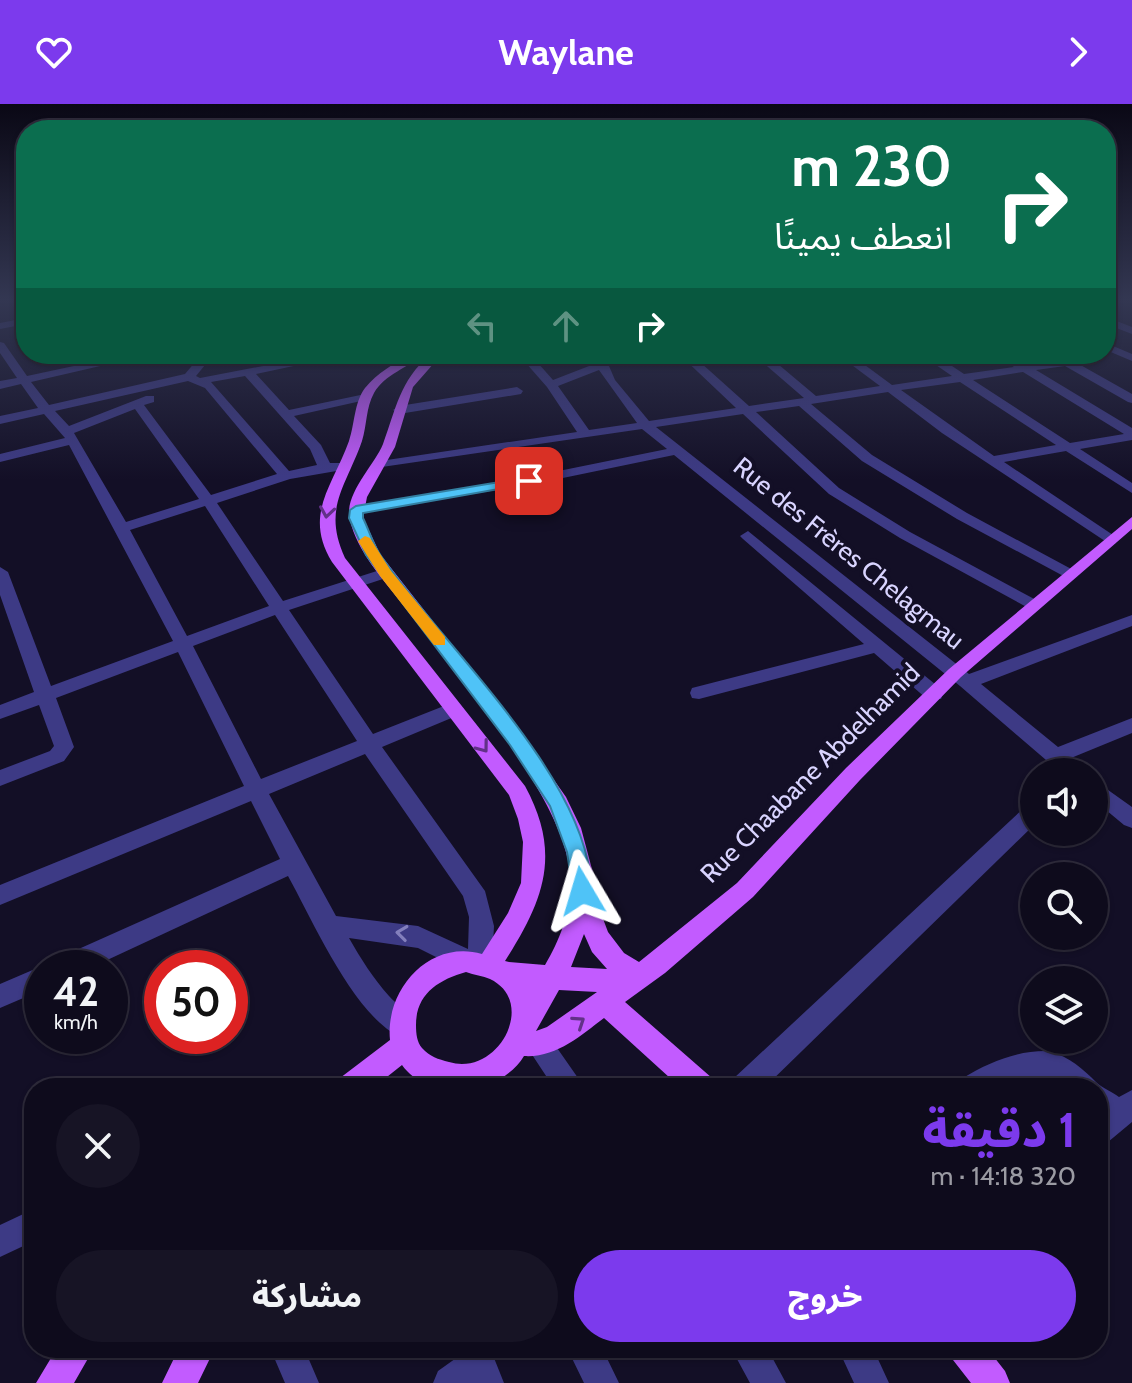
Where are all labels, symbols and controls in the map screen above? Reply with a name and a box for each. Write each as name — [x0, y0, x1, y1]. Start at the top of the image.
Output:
icon: heart — [32, 30, 76, 74]
text: Waylane — [498, 30, 634, 74]
icon: forward — [1056, 30, 1100, 74]
text: 230 m — [791, 132, 952, 200]
icon: right — [980, 152, 1084, 256]
text: انعطف يمينًا — [774, 214, 952, 258]
icon: left — [460, 304, 504, 348]
icon: ahead — [544, 304, 588, 348]
icon: right — [628, 304, 672, 348]
pin — [495, 447, 563, 515]
street label: Rue des Frères Chelagmau — [727, 450, 971, 656]
icon: arrive — [507, 459, 551, 503]
one-way arrow — [320, 505, 337, 519]
street label: Rue Chaabane Abdelhamid — [694, 657, 926, 889]
one-way arrow — [474, 738, 488, 753]
map controls — [1020, 758, 1108, 1054]
button: sound — [1020, 758, 1108, 846]
position arrow — [540, 849, 624, 933]
button: search — [1020, 862, 1108, 950]
one-way arrow — [395, 925, 409, 942]
speed limit sign: 50 — [144, 950, 248, 1054]
button: layers — [1020, 966, 1108, 1054]
text: 42 — [53, 967, 99, 1016]
text: km/h — [54, 1010, 98, 1034]
one-way arrow — [570, 1017, 584, 1032]
text: 1 دقيقة — [922, 1101, 1076, 1159]
button: close — [56, 1104, 140, 1188]
text: 320 m · 14:18 — [930, 1160, 1076, 1192]
button: مشاركة — [56, 1250, 558, 1342]
button: خروج — [574, 1250, 1076, 1342]

